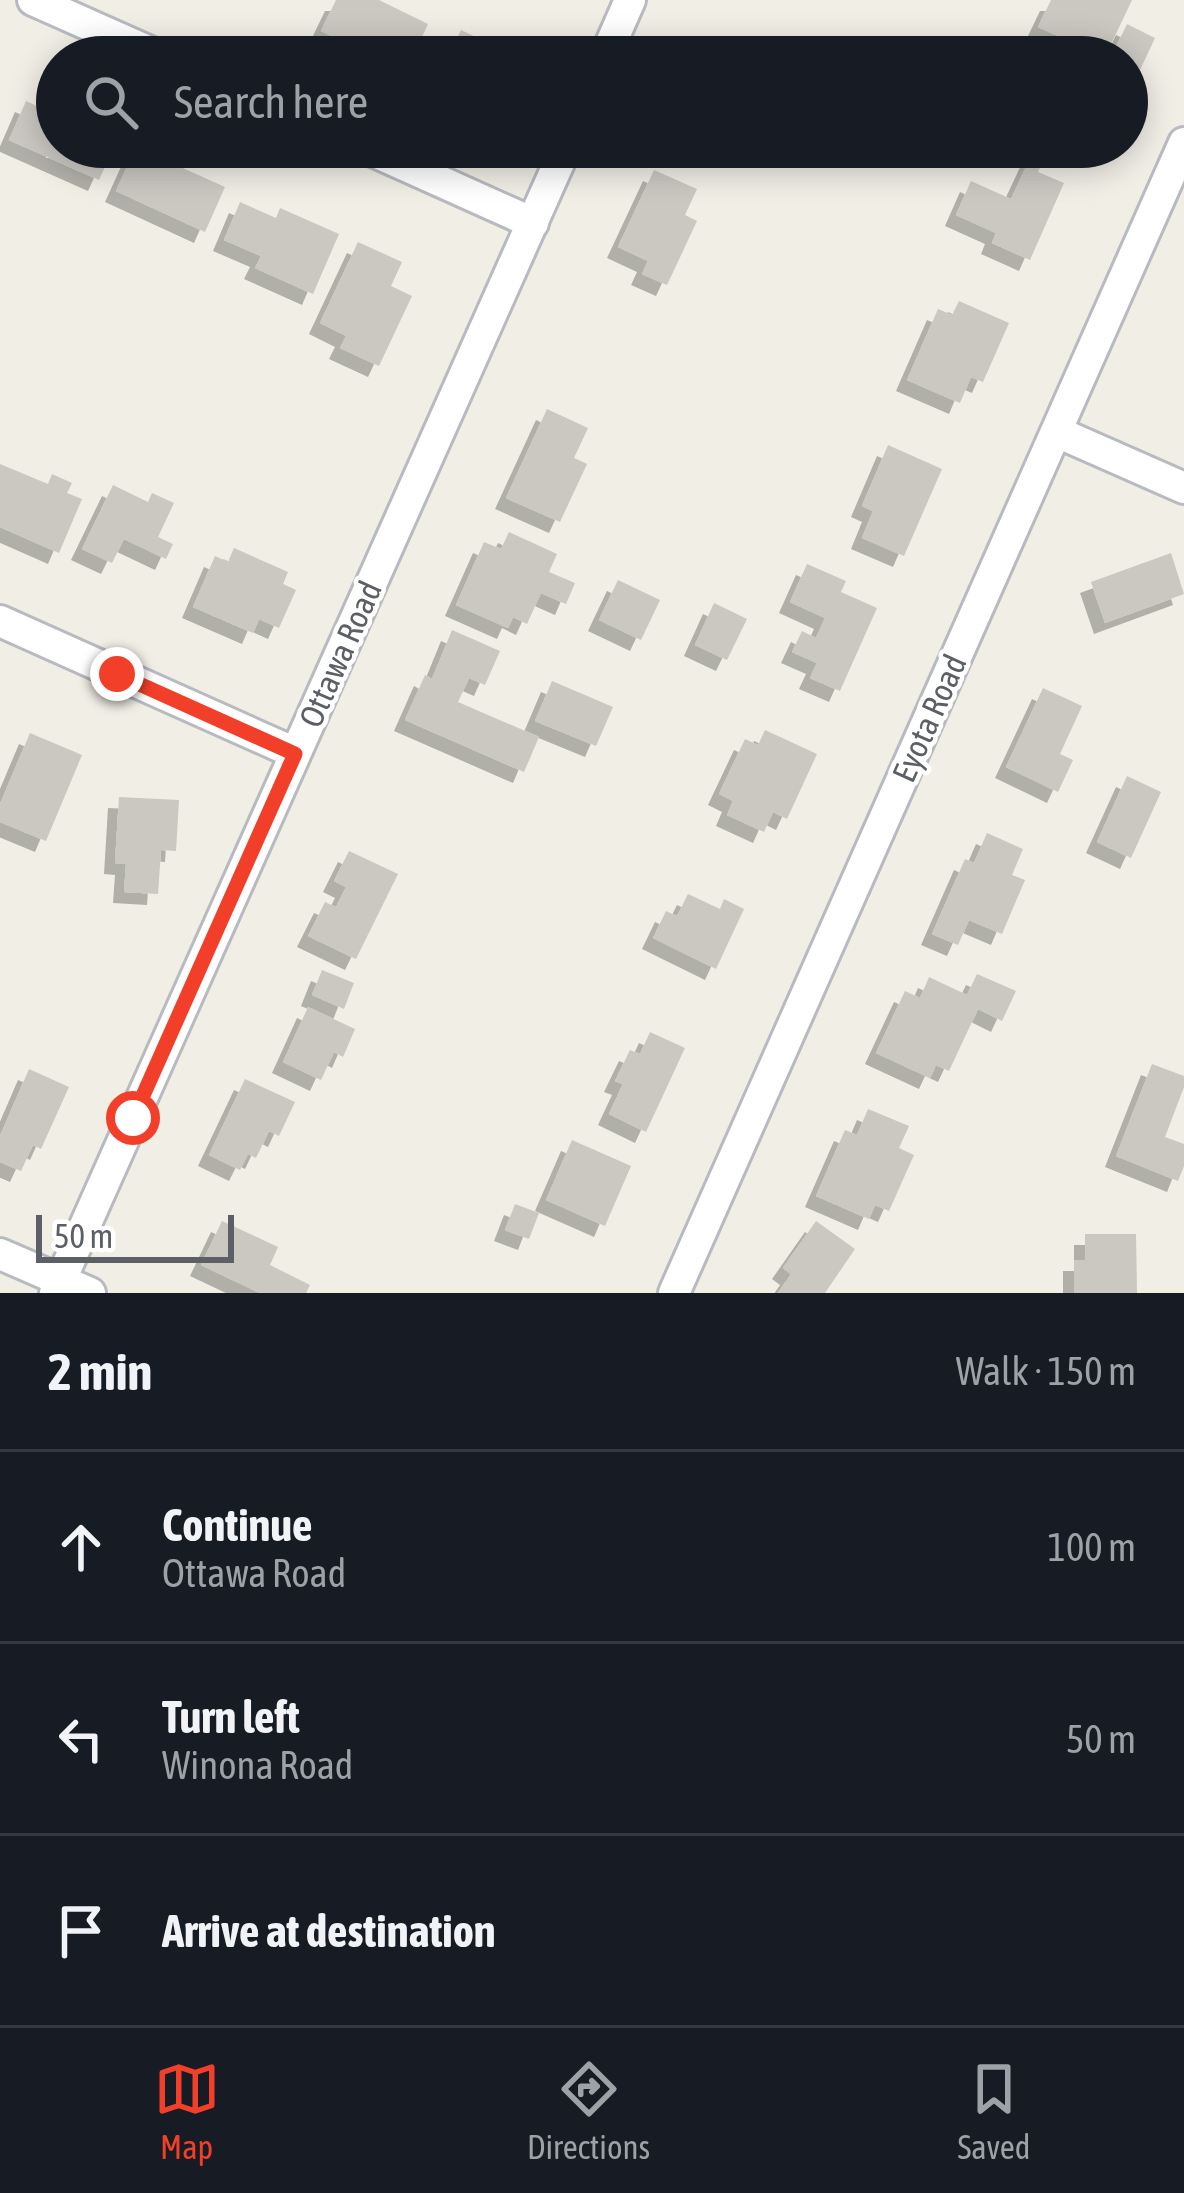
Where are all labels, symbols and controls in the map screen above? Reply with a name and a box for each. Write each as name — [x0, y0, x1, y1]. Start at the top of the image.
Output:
search box — [36, 36, 1148, 168]
icon: search — [78, 69, 144, 135]
text: Search here — [174, 76, 368, 128]
street label: Ottawa Road — [291, 575, 389, 733]
route end — [90, 647, 144, 701]
street label: Eyota Road — [884, 649, 974, 787]
route start — [106, 1091, 160, 1145]
scale bar — [36, 1209, 234, 1262]
text: 50 m — [54, 1217, 113, 1255]
text: 2 min — [48, 1342, 152, 1401]
text: Walk · 150 m — [956, 1349, 1136, 1393]
text: Continue — [162, 1499, 313, 1551]
icon: ahead — [48, 1514, 114, 1580]
text: 100 m — [1048, 1525, 1136, 1569]
text: Ottawa Road — [162, 1551, 346, 1595]
text: Turn left — [162, 1691, 300, 1743]
icon: left — [48, 1706, 114, 1772]
text: 50 m — [1066, 1717, 1136, 1761]
text: Winona Road — [162, 1743, 353, 1787]
icon: arrive — [48, 1898, 114, 1964]
text: Arrive at destination — [162, 1905, 496, 1957]
tab: Map — [154, 2056, 220, 2166]
tab: Directions — [527, 2056, 650, 2166]
tab: Saved — [957, 2056, 1030, 2166]

